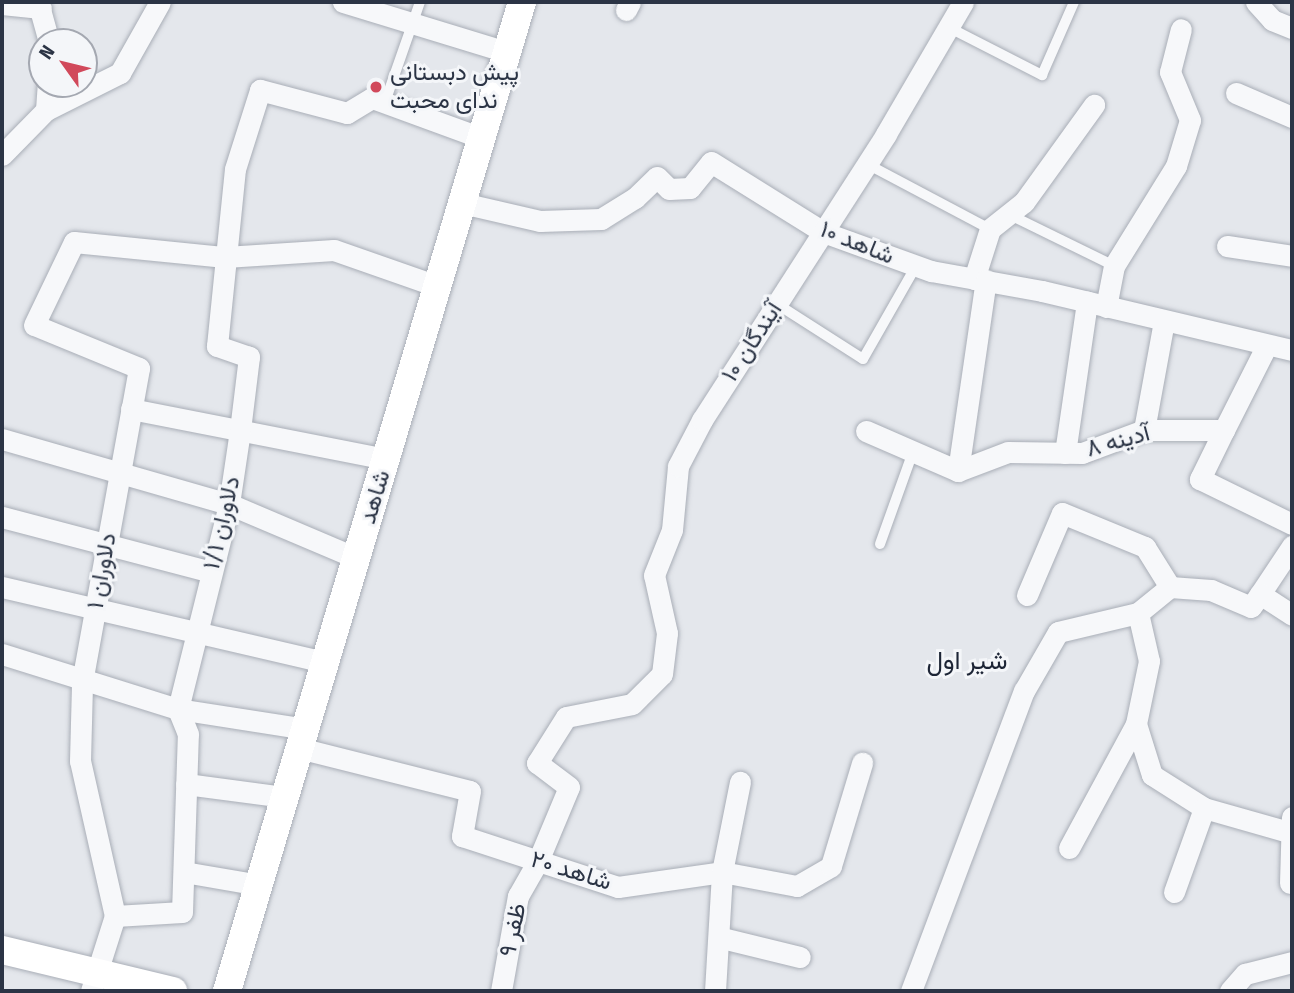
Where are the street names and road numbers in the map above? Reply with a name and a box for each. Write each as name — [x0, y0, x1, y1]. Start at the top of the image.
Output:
street label: شاهد ۱۰ — [816, 215, 898, 271]
street label: آیندگان ۱۰ — [716, 297, 788, 387]
street label: آدینه ۸ — [1083, 419, 1153, 463]
street label: شاهد — [353, 467, 397, 527]
street label: دلاوران ۱/۱ — [197, 474, 247, 572]
street label: دلاوران ۱ — [81, 531, 123, 611]
street label: شاهد ۲۰ — [527, 845, 615, 897]
street label: ظفر ۹ — [493, 901, 533, 959]

